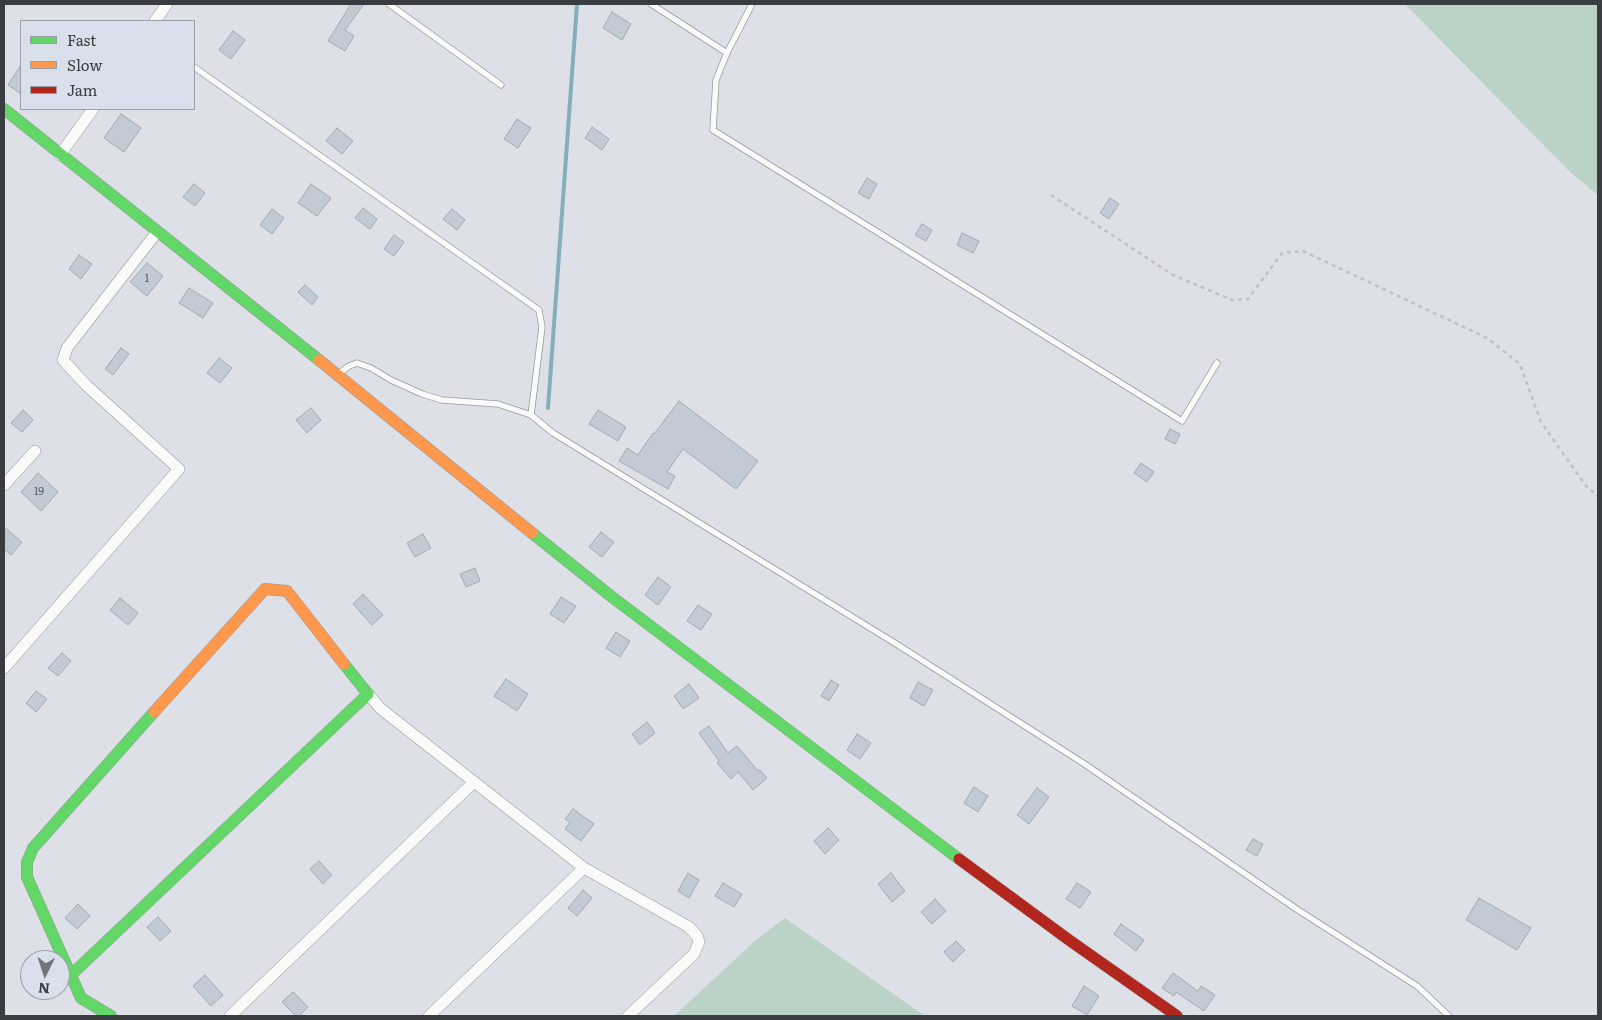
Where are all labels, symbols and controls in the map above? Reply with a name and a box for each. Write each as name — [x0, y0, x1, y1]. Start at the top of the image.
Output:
legend — [20, 20, 195, 110]
text: Fast — [67, 28, 96, 51]
text: Slow — [67, 53, 102, 76]
text: Jam — [67, 78, 97, 101]
house number: 1 — [145, 272, 149, 286]
house number: 19 — [34, 485, 44, 499]
north arrow — [20, 950, 70, 1000]
text: N — [37, 979, 51, 999]

